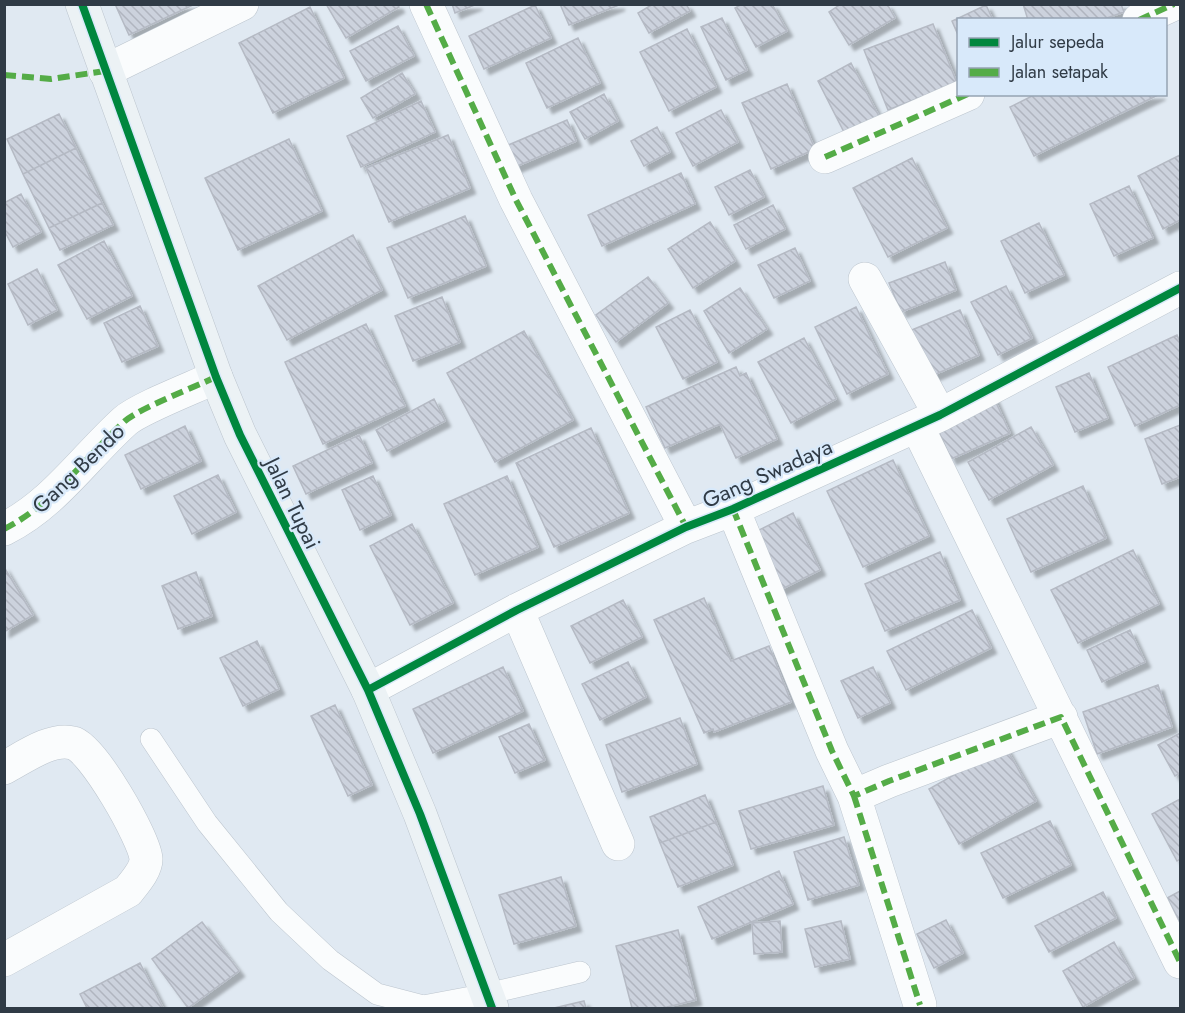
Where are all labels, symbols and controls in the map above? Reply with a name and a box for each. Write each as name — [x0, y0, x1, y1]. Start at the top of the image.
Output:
legend — [957, 18, 1167, 96]
text: Jalur sepeda — [1009, 29, 1104, 55]
text: Jalan setapak — [1009, 59, 1108, 85]
street label: Gang Bendo — [24, 415, 132, 521]
street label: Gang Swadaya — [697, 430, 837, 516]
street label: Jalan Tupai — [256, 449, 329, 554]

